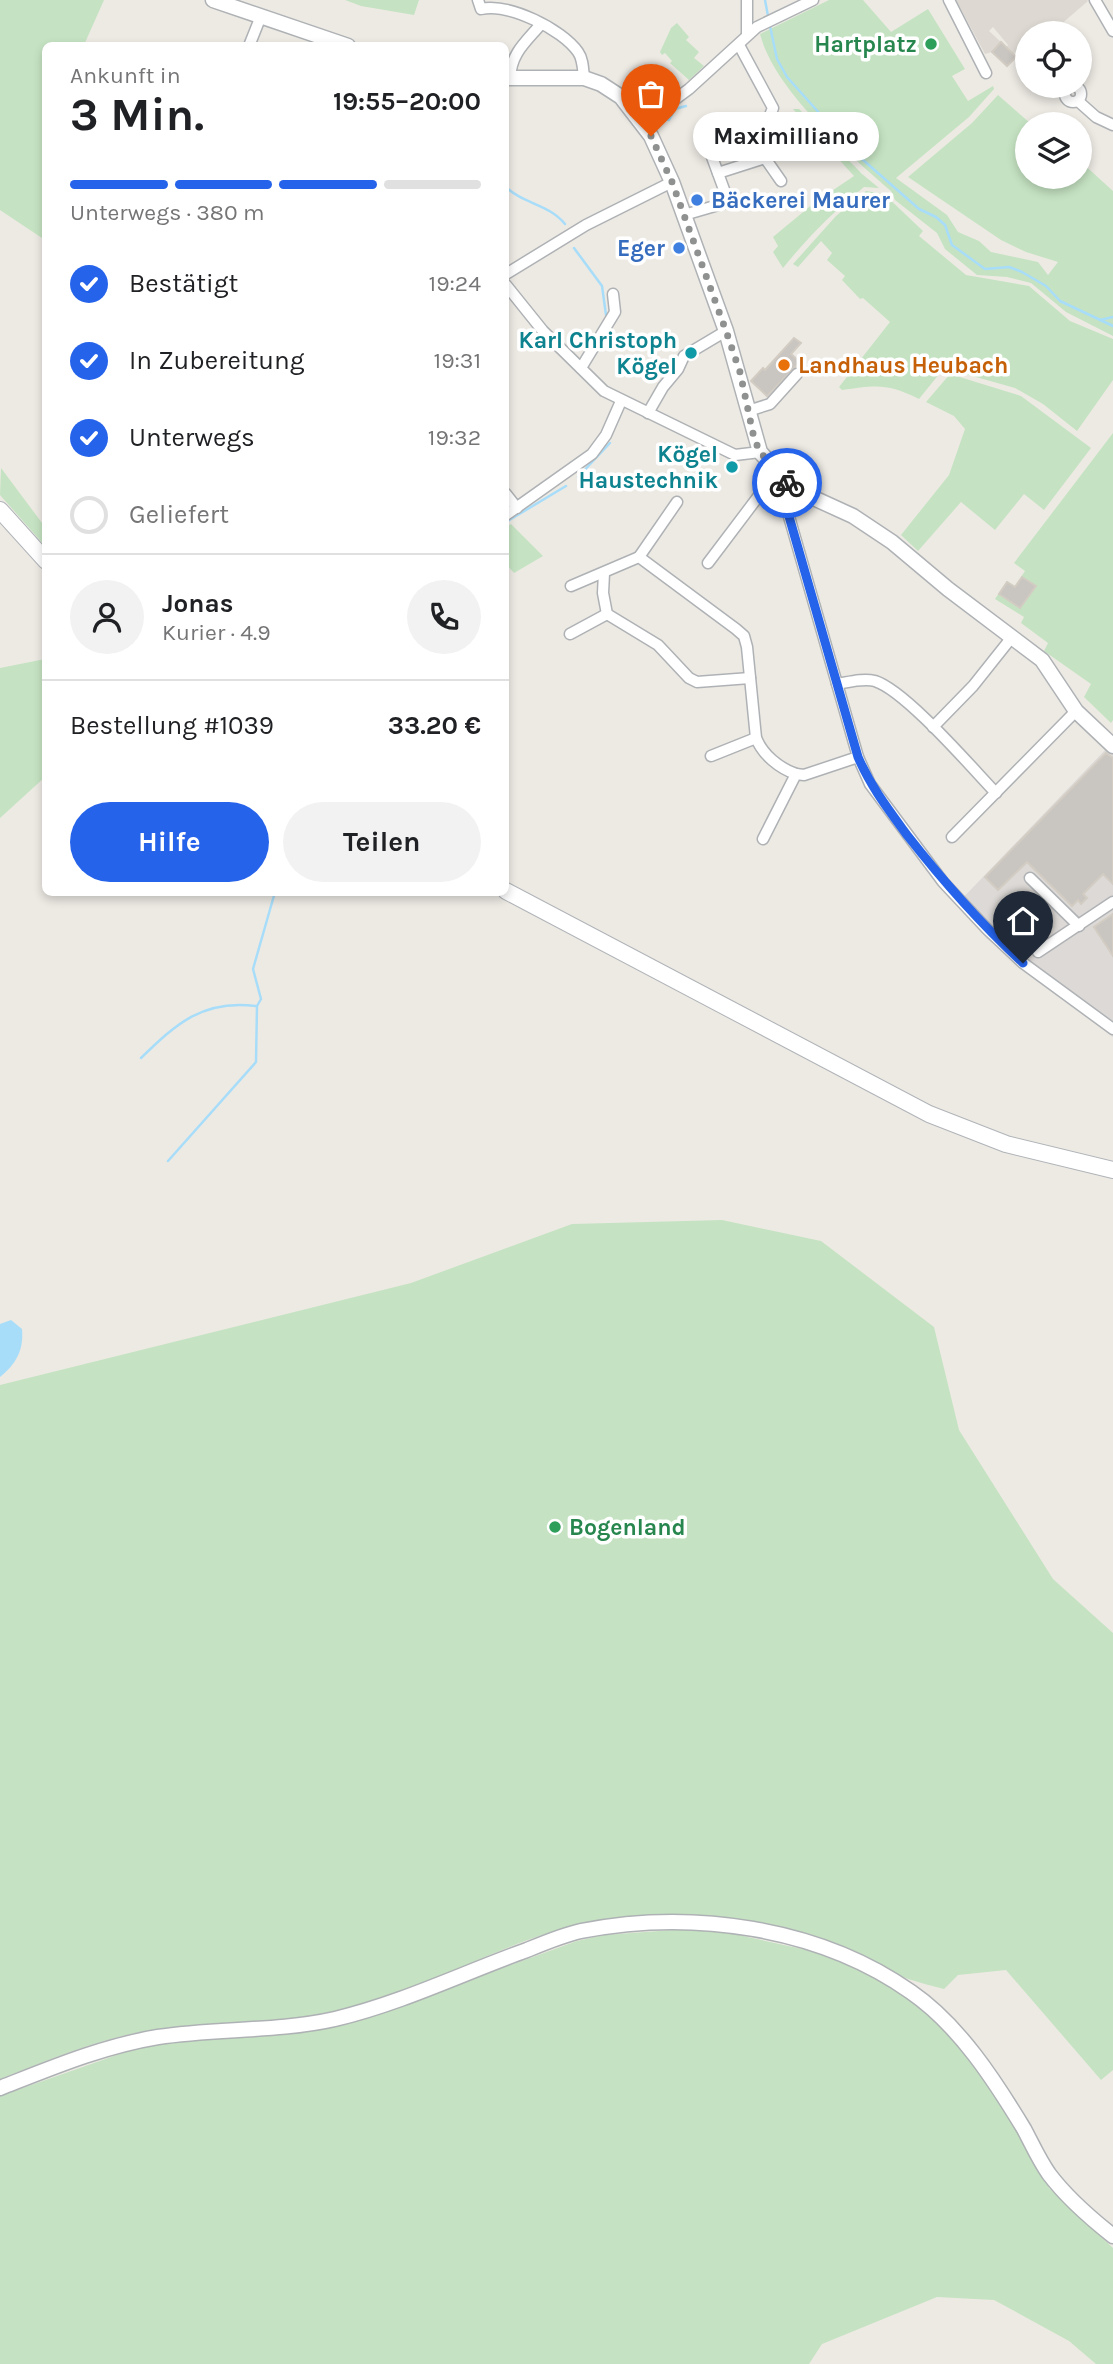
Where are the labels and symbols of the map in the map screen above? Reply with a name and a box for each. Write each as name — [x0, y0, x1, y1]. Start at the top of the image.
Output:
place label: Hartplatz — [814, 31, 917, 58]
marker: Hartplatz — [923, 36, 939, 52]
pin — [621, 64, 681, 136]
callout: Maximilliano — [693, 111, 878, 160]
place label: Bäckerei Maurer — [711, 187, 890, 214]
marker: Bäckerei Maurer — [689, 192, 705, 208]
place label: Eger — [617, 235, 665, 262]
marker: Eger — [671, 240, 687, 256]
place label: Karl Christoph Kögel — [519, 327, 677, 380]
marker: Karl Christoph Kögel — [683, 345, 699, 361]
place label: Landhaus Heubach — [798, 352, 1008, 379]
marker: Landhaus Heubach — [776, 357, 792, 373]
place label: Kögel Haustechnik — [579, 441, 718, 494]
courier — [752, 448, 822, 518]
marker: Kögel Haustechnik — [724, 459, 740, 475]
pin — [993, 891, 1053, 963]
place label: Bogenland — [569, 1514, 686, 1541]
marker: Bogenland — [547, 1519, 563, 1535]

